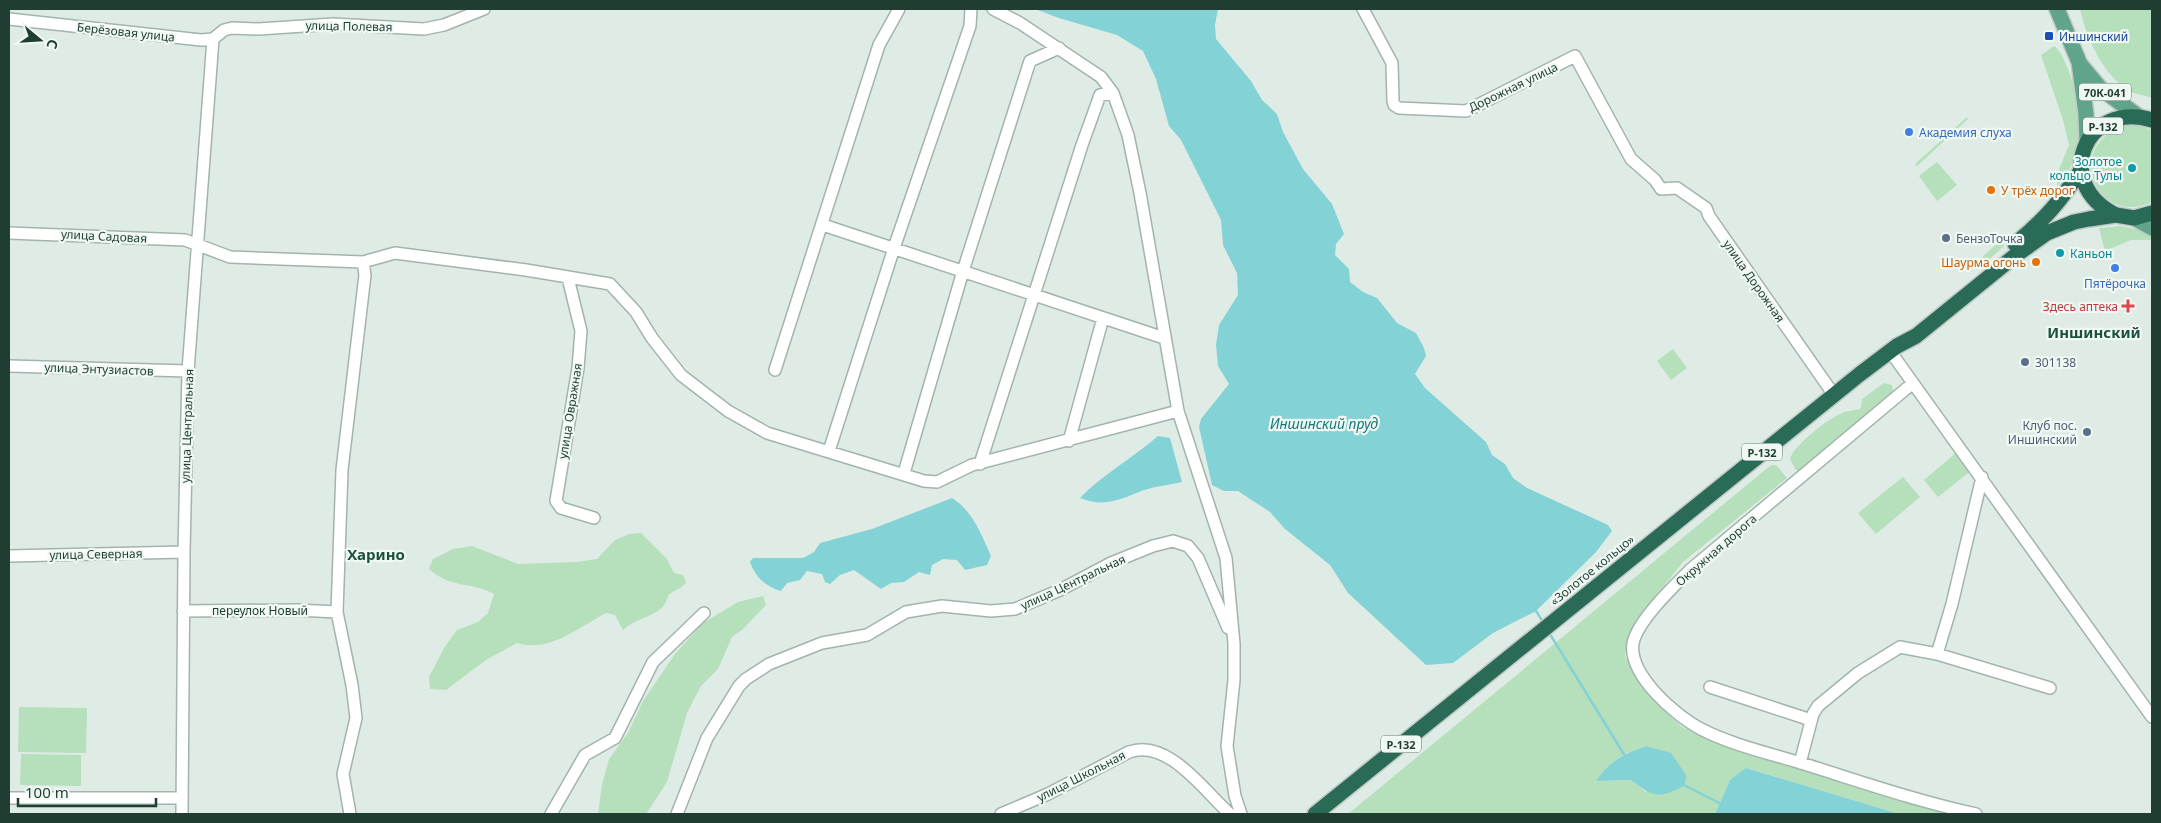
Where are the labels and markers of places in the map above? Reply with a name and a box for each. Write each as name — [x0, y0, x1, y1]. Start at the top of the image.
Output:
place label: Иншинский — [2059, 28, 2128, 45]
marker: Иншинский — [2043, 30, 2055, 42]
place label: Академия слуха — [1919, 124, 2012, 141]
marker: Академия слуха — [1903, 126, 1915, 138]
place label: Золотое кольцо Тулы — [2049, 153, 2122, 184]
marker: Золотое кольцо Тулы — [2126, 162, 2138, 174]
place label: У трёх дорог — [2001, 182, 2074, 199]
marker: У трёх дорог — [1985, 184, 1997, 196]
place label: БензоТочка — [1956, 230, 2023, 247]
marker: БензоТочка — [1940, 232, 1952, 244]
place label: Каньон — [2070, 245, 2112, 262]
marker: Каньон — [2054, 247, 2066, 259]
place label: Шаурма огонь — [1941, 254, 2026, 271]
marker: Шаурма огонь — [2030, 256, 2042, 268]
marker: Пятёрочка — [2109, 262, 2121, 274]
place label: Пятёрочка — [2084, 275, 2146, 292]
place label: Здесь аптека — [2043, 298, 2118, 315]
marker: Здесь аптека — [2122, 300, 2134, 312]
place label: 301138 — [2035, 354, 2076, 371]
marker: 301138 — [2019, 356, 2031, 368]
place label: Клуб пос. Иншинский — [2008, 417, 2077, 448]
marker: Клуб пос. Иншинский — [2081, 426, 2093, 438]

